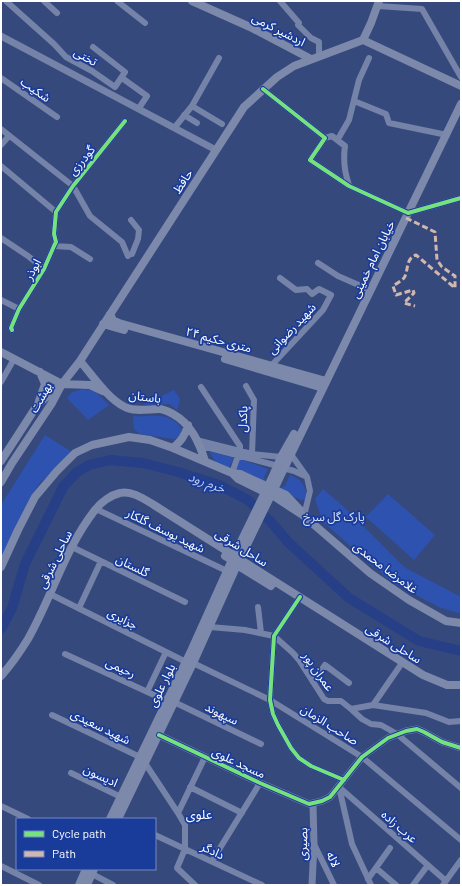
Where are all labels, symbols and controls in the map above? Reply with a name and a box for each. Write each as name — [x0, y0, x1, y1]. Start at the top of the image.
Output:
street label: اردشیر کرمی — [249, 10, 308, 49]
street label: تختی — [71, 44, 101, 69]
street label: شکیب — [18, 74, 54, 105]
street label: گودرزی — [65, 141, 99, 178]
street label: حافظ — [169, 166, 195, 196]
street label: خیابان امام خمینی — [347, 218, 400, 301]
street label: ابوذر — [20, 256, 44, 283]
street label: شهید رضوانی — [264, 300, 319, 357]
street label: ۲۴ متری حکیم — [184, 323, 253, 357]
street label: بهشت — [26, 379, 55, 415]
street label: باستان — [128, 387, 162, 406]
street label: پاکدل — [235, 405, 252, 433]
water label: خرم رود — [185, 468, 228, 499]
street label: شهید یوسف گلکار — [123, 505, 208, 556]
park label: پارک گل سرخ — [303, 509, 365, 526]
street label: ساحل شرقی — [213, 525, 271, 569]
street label: ساحلی شرقی — [34, 528, 75, 591]
street label: غلامرضا محمدی — [350, 538, 421, 597]
street label: گلستان — [114, 551, 153, 580]
street label: جزایری — [105, 605, 140, 632]
street label: ساحلی شرقی — [363, 620, 424, 666]
street label: عمران پور — [298, 648, 338, 694]
street label: رحیمی — [103, 654, 138, 681]
street label: بلوار علوی — [144, 661, 178, 709]
street label: سپهوند — [202, 699, 241, 729]
street label: صاحب الزمان — [298, 701, 361, 748]
street label: شهید سعیدی — [69, 706, 133, 747]
street label: مسجد علوی — [210, 744, 268, 781]
street label: ادیسون — [81, 761, 121, 790]
district label: علوی — [186, 806, 213, 823]
street label: عرب زاده — [378, 807, 421, 846]
legend — [16, 818, 156, 870]
text: Cycle path — [52, 826, 106, 840]
street label: بصیری — [295, 827, 310, 861]
street label: دادگر — [198, 838, 227, 862]
text: Path — [52, 846, 76, 860]
street label: لاله — [324, 849, 344, 869]

